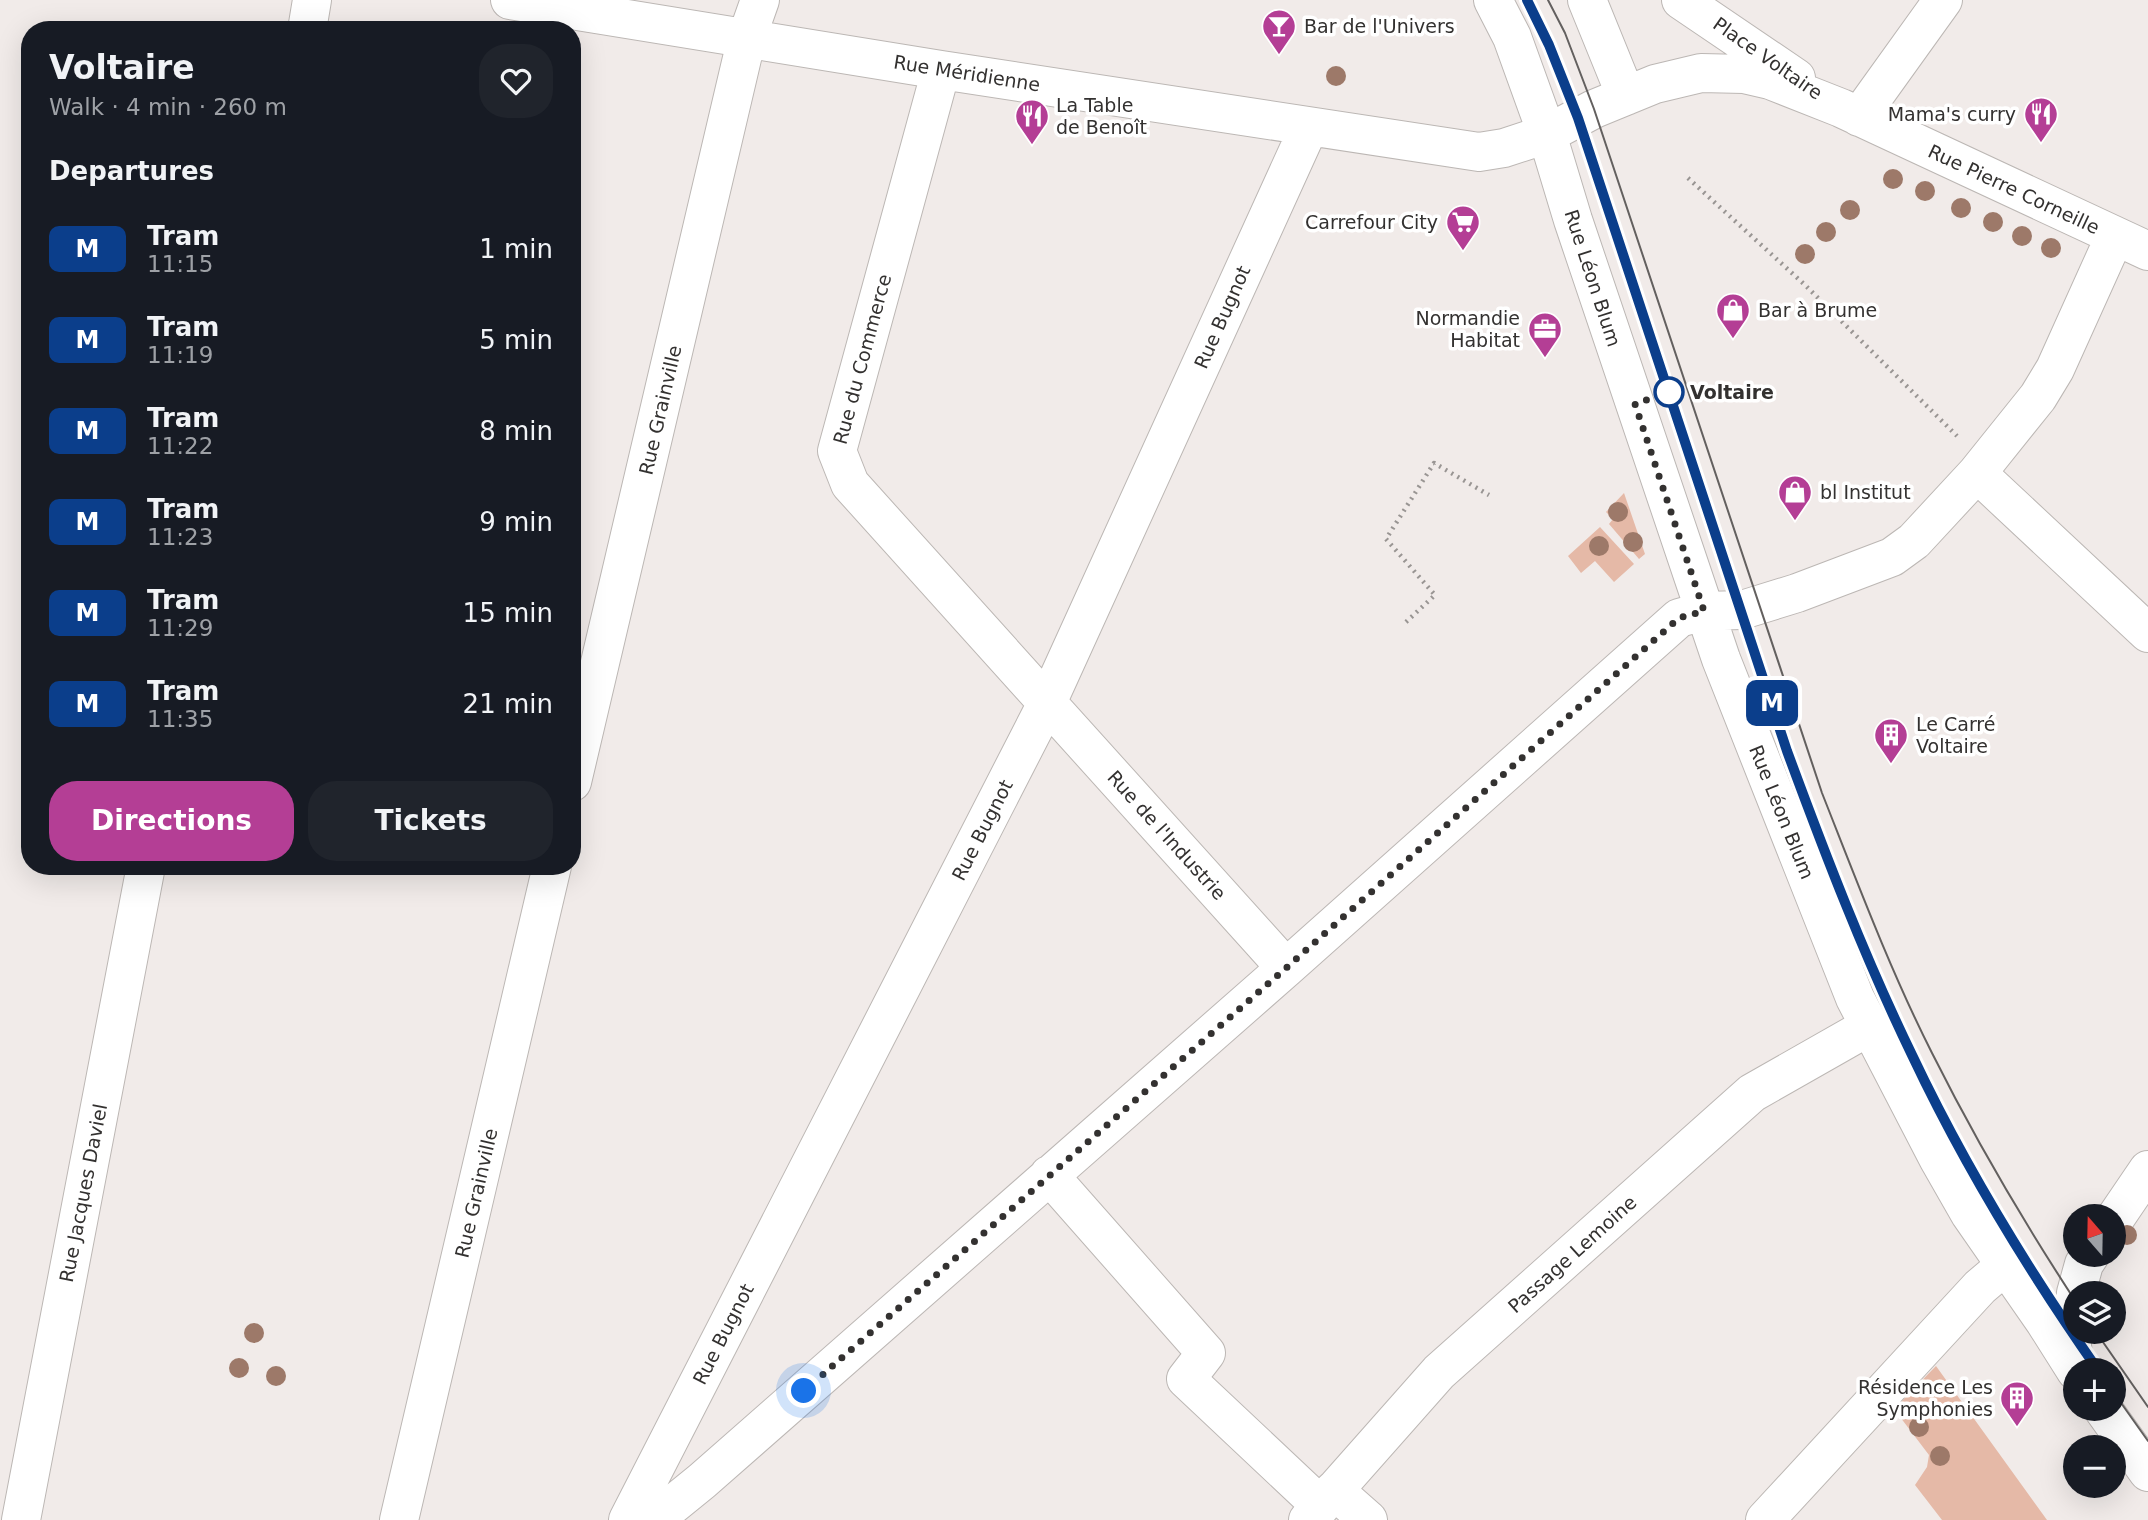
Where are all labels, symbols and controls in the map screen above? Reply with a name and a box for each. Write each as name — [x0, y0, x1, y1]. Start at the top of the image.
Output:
bar icon: Bar de l'Univers — [1260, 7, 1298, 56]
street label: Place Voltaire — [1709, 12, 1827, 104]
place label: Bar de l'Univers — [1304, 15, 1455, 37]
button: heart — [479, 44, 553, 118]
text: Voltaire — [49, 48, 195, 87]
street label: Rue Méridienne — [892, 51, 1042, 95]
text: Walk · 4 min · 260 m — [49, 94, 287, 120]
place label: La Table de Benoît — [1056, 94, 1147, 138]
restaurant icon: Mama's curry — [2022, 95, 2060, 144]
restaurant icon: La Table de Benoît — [1013, 97, 1051, 146]
place label: Mama's curry — [1888, 103, 2016, 125]
street label: Rue Pierre Corneille — [1925, 140, 2103, 238]
text: Departures — [49, 156, 214, 186]
supermarket icon: Carrefour City — [1444, 203, 1482, 252]
street label: Rue Léon Blum — [1560, 207, 1626, 349]
place label: Carrefour City — [1305, 211, 1438, 233]
text: Tram — [147, 221, 219, 251]
text: 1 min — [479, 234, 553, 264]
text: M — [76, 235, 99, 263]
text: 11:15 — [147, 251, 213, 277]
street label: Rue Bugnot — [1190, 262, 1254, 372]
street label: Rue du Commerce — [829, 271, 895, 447]
shop icon: Bar à Brume — [1714, 291, 1752, 340]
place label: Bar à Brume — [1758, 299, 1877, 321]
place label: Normandie Habitat — [1415, 307, 1520, 351]
office icon: Normandie Habitat — [1526, 310, 1564, 359]
text: Tram — [147, 312, 219, 342]
text: 5 min — [479, 325, 553, 355]
text: M — [76, 326, 99, 354]
text: 11:19 — [147, 342, 213, 368]
street label: Rue Grainville — [634, 343, 686, 477]
marker: Voltaire — [1654, 377, 1684, 407]
place label: Voltaire — [1690, 381, 1774, 403]
text: Tram — [147, 403, 219, 433]
text: 8 min — [479, 416, 553, 446]
text: M — [76, 417, 99, 445]
text: 11:22 — [147, 433, 213, 459]
shop icon: bl Institut — [1776, 473, 1814, 522]
place label: bl Institut — [1820, 481, 1911, 503]
text: Tram — [147, 494, 219, 524]
text: 9 min — [479, 507, 553, 537]
text: M — [76, 508, 99, 536]
text: 11:23 — [147, 524, 213, 550]
text: Tram — [147, 585, 219, 615]
text: 15 min — [463, 598, 553, 628]
text: M — [76, 599, 99, 627]
text: 11:29 — [147, 615, 213, 641]
text: Tram — [147, 676, 219, 706]
line badge: M — [1749, 680, 1795, 726]
text: 21 min — [463, 689, 553, 719]
text: M — [1760, 689, 1784, 717]
text: M — [76, 690, 99, 718]
text: 11:35 — [147, 706, 213, 732]
place label: Le Carré Voltaire — [1916, 713, 1995, 757]
building icon: Le Carré Voltaire — [1872, 716, 1910, 765]
street label: Rue Léon Blum — [1745, 742, 1819, 882]
street label: Rue de l'Industrie — [1103, 766, 1231, 904]
street label: Rue Bugnot — [947, 776, 1017, 884]
button: Directions — [49, 781, 294, 861]
button: Tickets — [308, 781, 553, 861]
street label: Rue Jacques Daviel — [55, 1102, 111, 1284]
street label: Rue Grainville — [450, 1126, 502, 1260]
street label: Passage Lemoine — [1503, 1191, 1641, 1317]
north arrow — [2063, 1204, 2126, 1267]
map controls — [2063, 1204, 2126, 1498]
street label: Rue Bugnot — [688, 1280, 758, 1388]
button: layers — [2063, 1281, 2126, 1344]
button: + — [2063, 1358, 2126, 1421]
your location — [786, 1373, 821, 1408]
place label: Résidence Les Symphonies — [1858, 1376, 1993, 1420]
building icon: Résidence Les Symphonies — [1998, 1379, 2036, 1428]
button: − — [2063, 1435, 2126, 1498]

